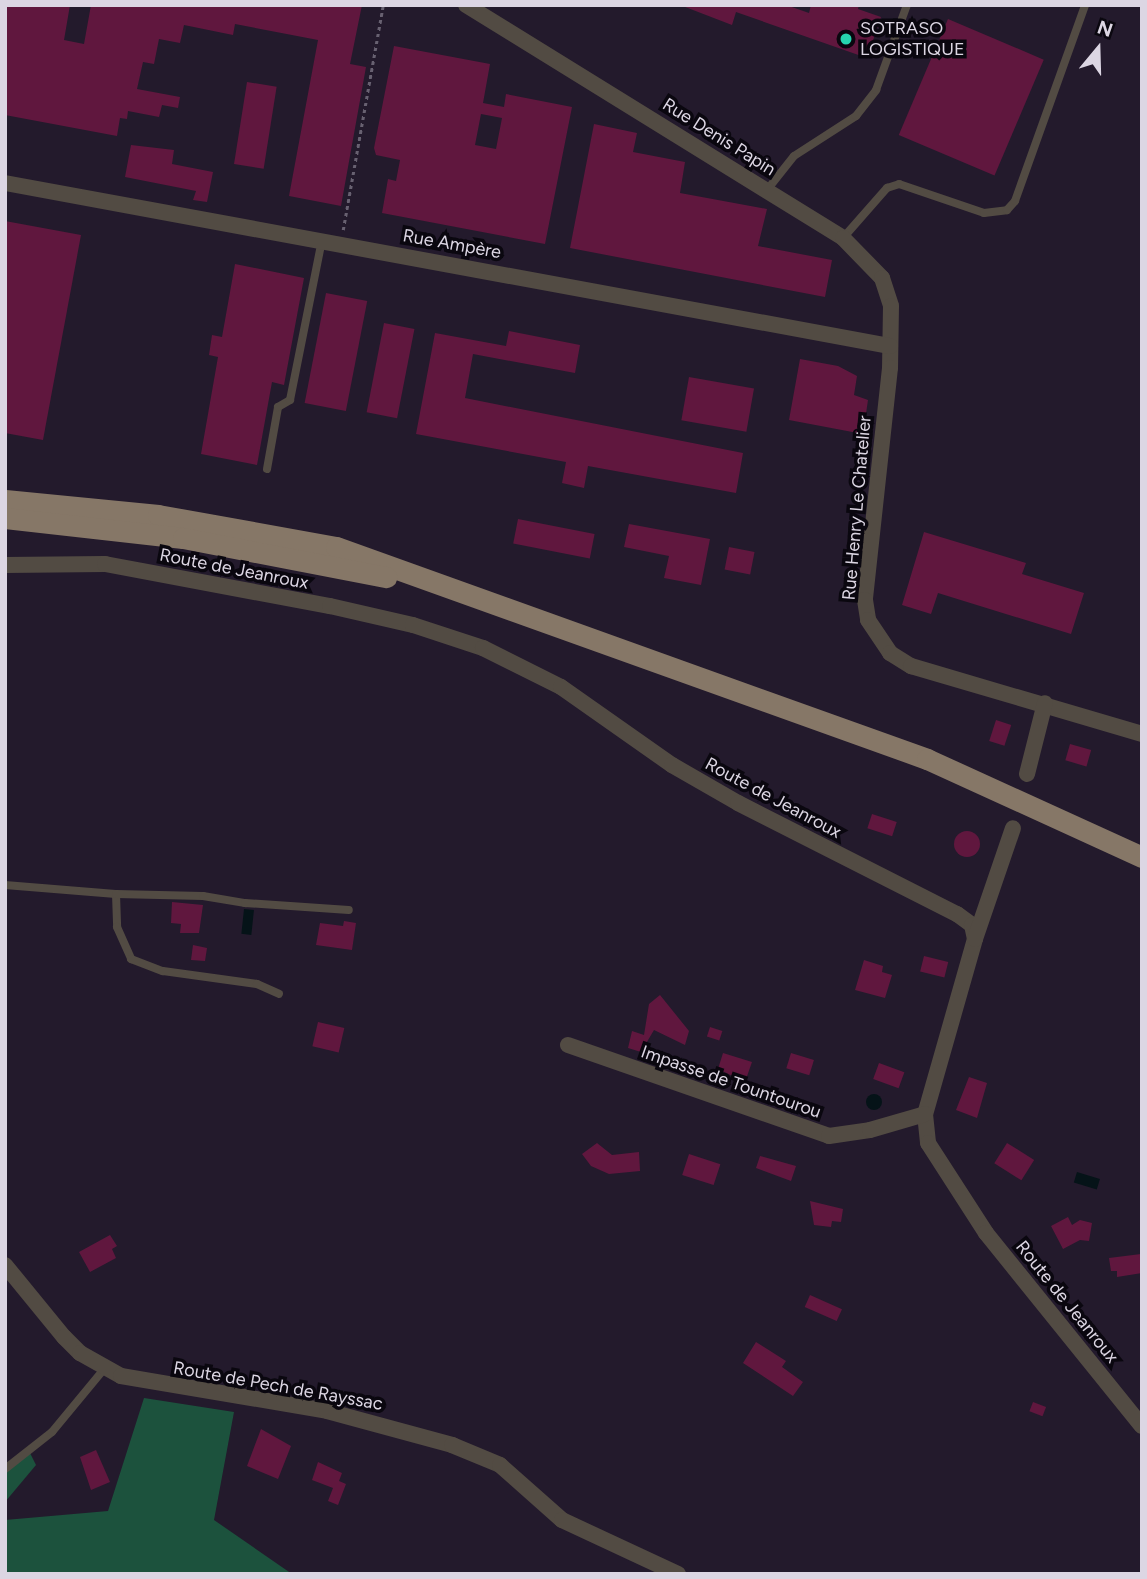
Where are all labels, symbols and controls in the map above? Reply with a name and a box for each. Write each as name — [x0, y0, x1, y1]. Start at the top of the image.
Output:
north arrow — [1063, 14, 1133, 84]
text: N — [1094, 15, 1116, 42]
place label: SOTRASO LOGISTIQUE — [860, 18, 965, 60]
marker: SOTRASO LOGISTIQUE — [838, 31, 854, 47]
street label: Rue Denis Papin — [659, 94, 779, 180]
street label: Rue Ampère — [401, 225, 503, 263]
street label: Rue Henry Le Chatelier — [838, 415, 876, 601]
street label: Route de Jeanroux — [158, 544, 310, 594]
street label: Route de Jeanroux — [701, 753, 845, 843]
street label: Impasse de Tountourou — [638, 1041, 824, 1123]
street label: Route de Jeanroux — [1011, 1237, 1123, 1367]
street label: Route de Pech de Rayssac — [172, 1357, 384, 1415]

